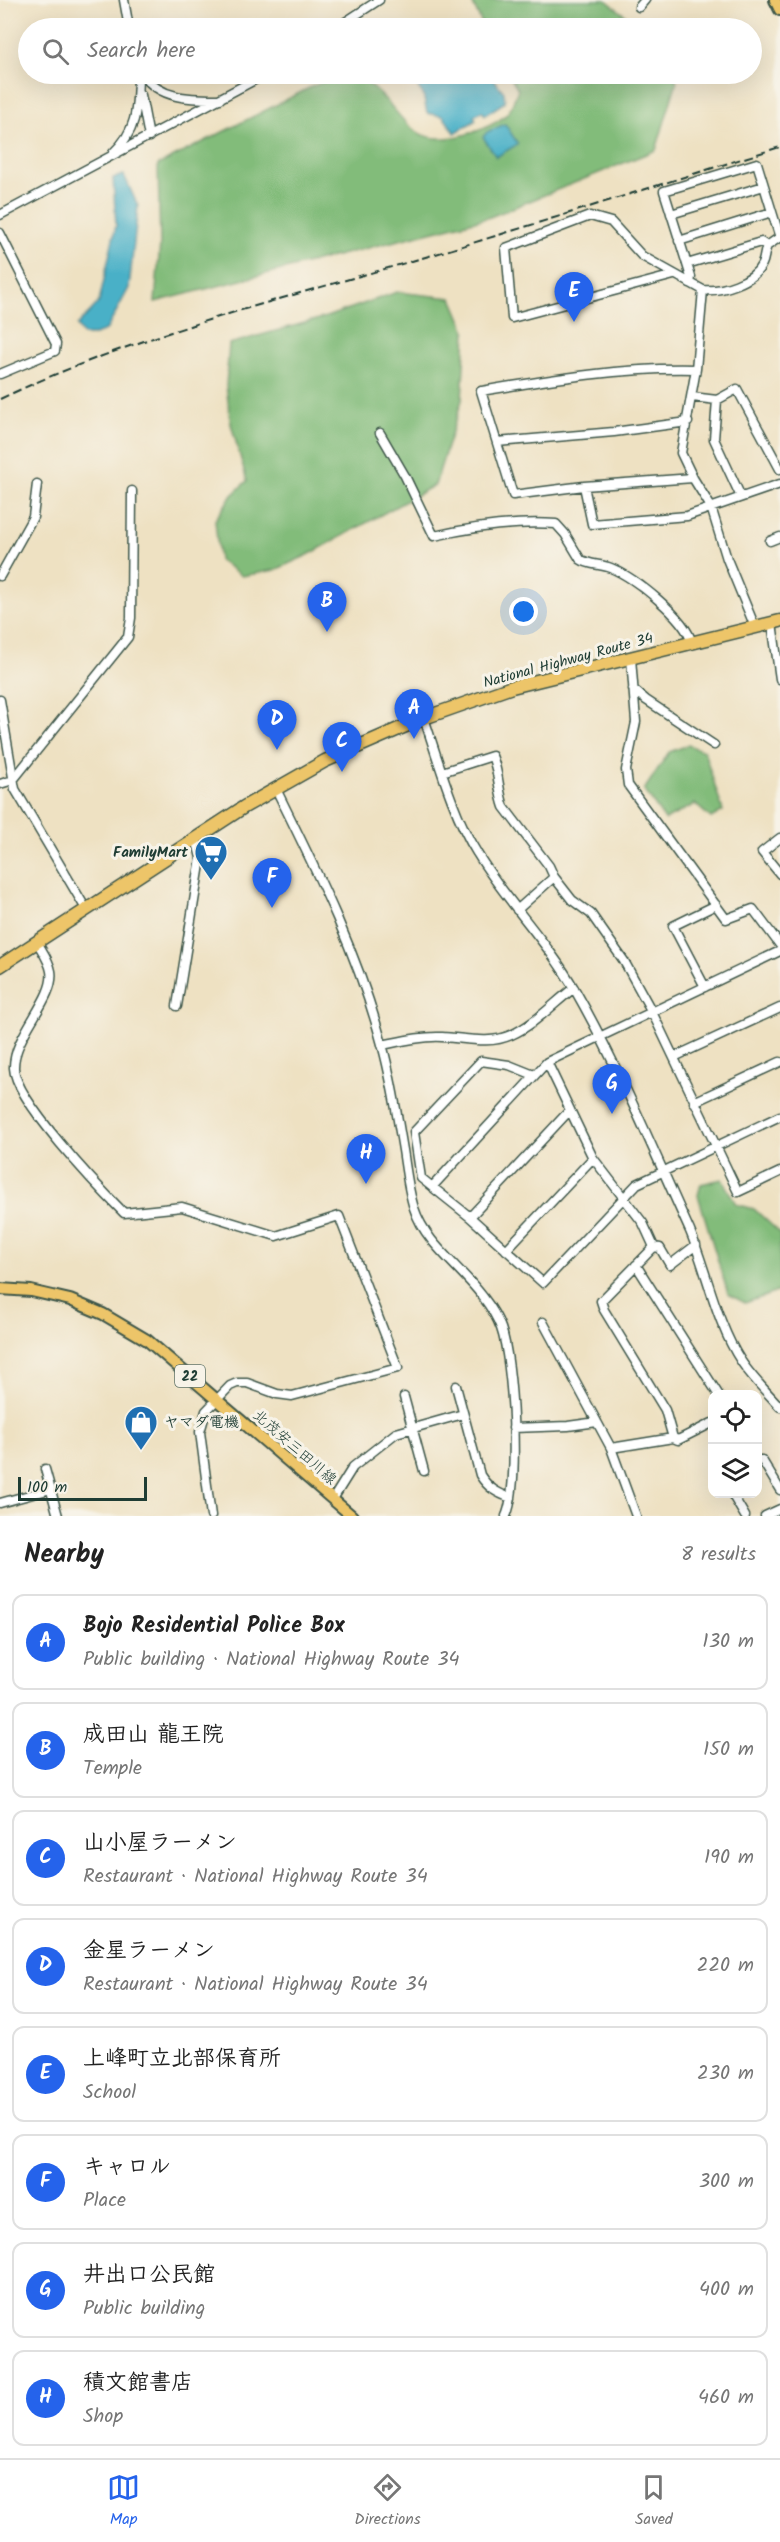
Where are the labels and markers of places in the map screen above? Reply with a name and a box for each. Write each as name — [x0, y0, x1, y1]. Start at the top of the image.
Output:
pin: E — [554, 272, 594, 322]
pin: B — [308, 582, 346, 632]
pin: A — [394, 690, 434, 739]
pin: D — [258, 700, 296, 750]
pin: C — [322, 722, 362, 772]
supermarket icon: FamilyMart — [193, 834, 229, 881]
place label: FamilyMart — [113, 841, 188, 865]
pin: F — [252, 858, 292, 908]
pin: G — [592, 1064, 632, 1114]
pin: H — [346, 1134, 386, 1184]
shop icon: ヤマダ電機 — [123, 1404, 159, 1451]
place label: ヤマダ電機 — [164, 1411, 239, 1435]

